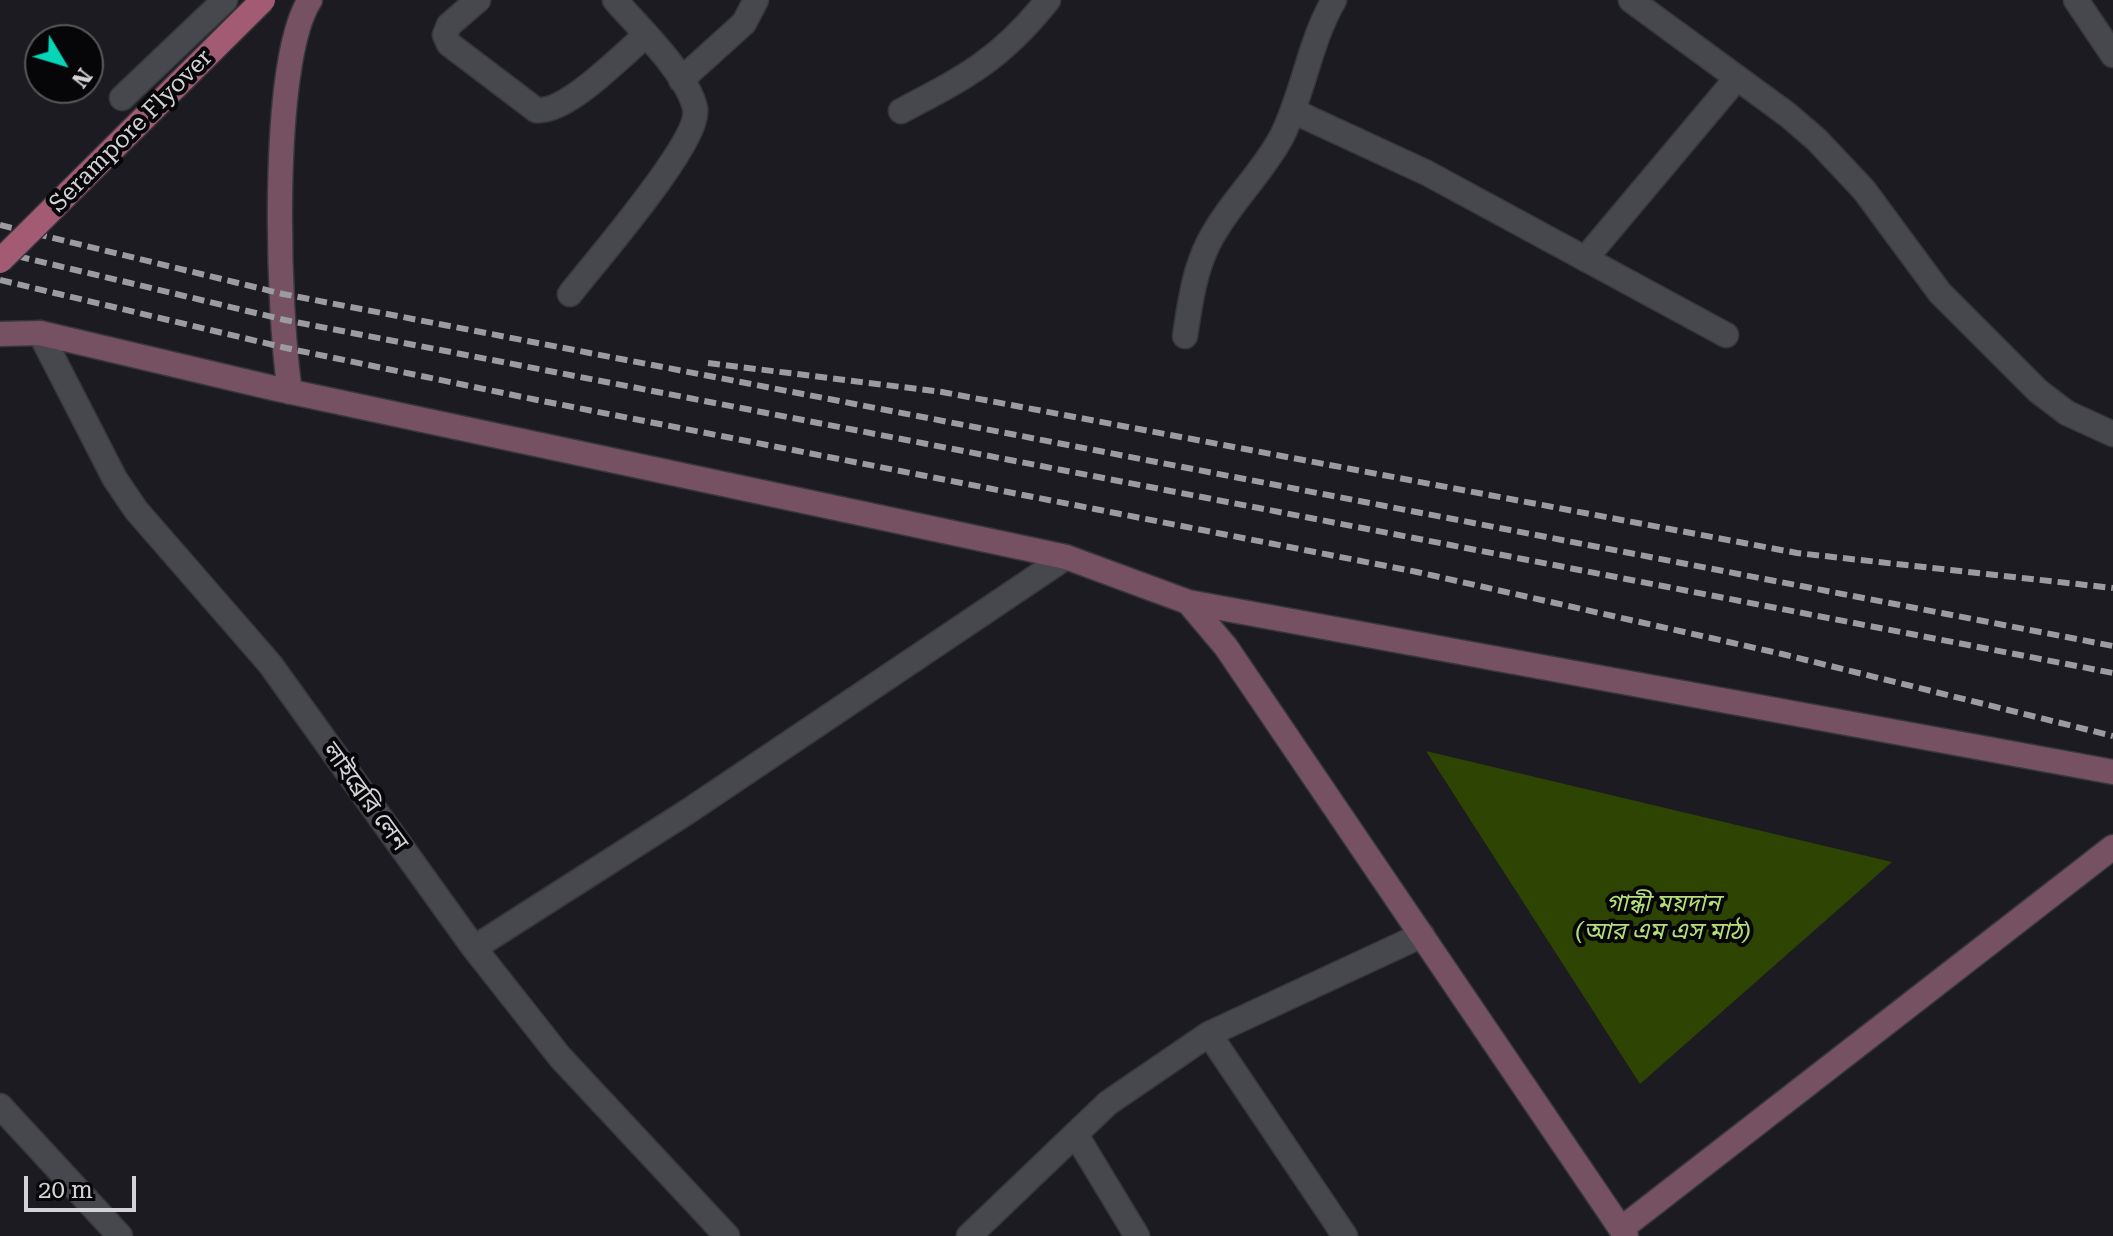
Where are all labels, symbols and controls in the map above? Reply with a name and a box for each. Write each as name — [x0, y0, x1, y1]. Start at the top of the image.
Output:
north arrow — [24, 24, 104, 104]
street label: Serampore Flyover — [44, 44, 218, 218]
text: N — [67, 63, 97, 92]
street label: লাইব্রেরি লেন — [316, 737, 414, 857]
park label: গান্ধী ময়দান (আর এম এস মাঠ) — [1575, 890, 1751, 946]
scale bar — [28, 1160, 140, 1210]
text: 20 m — [38, 1176, 93, 1204]

